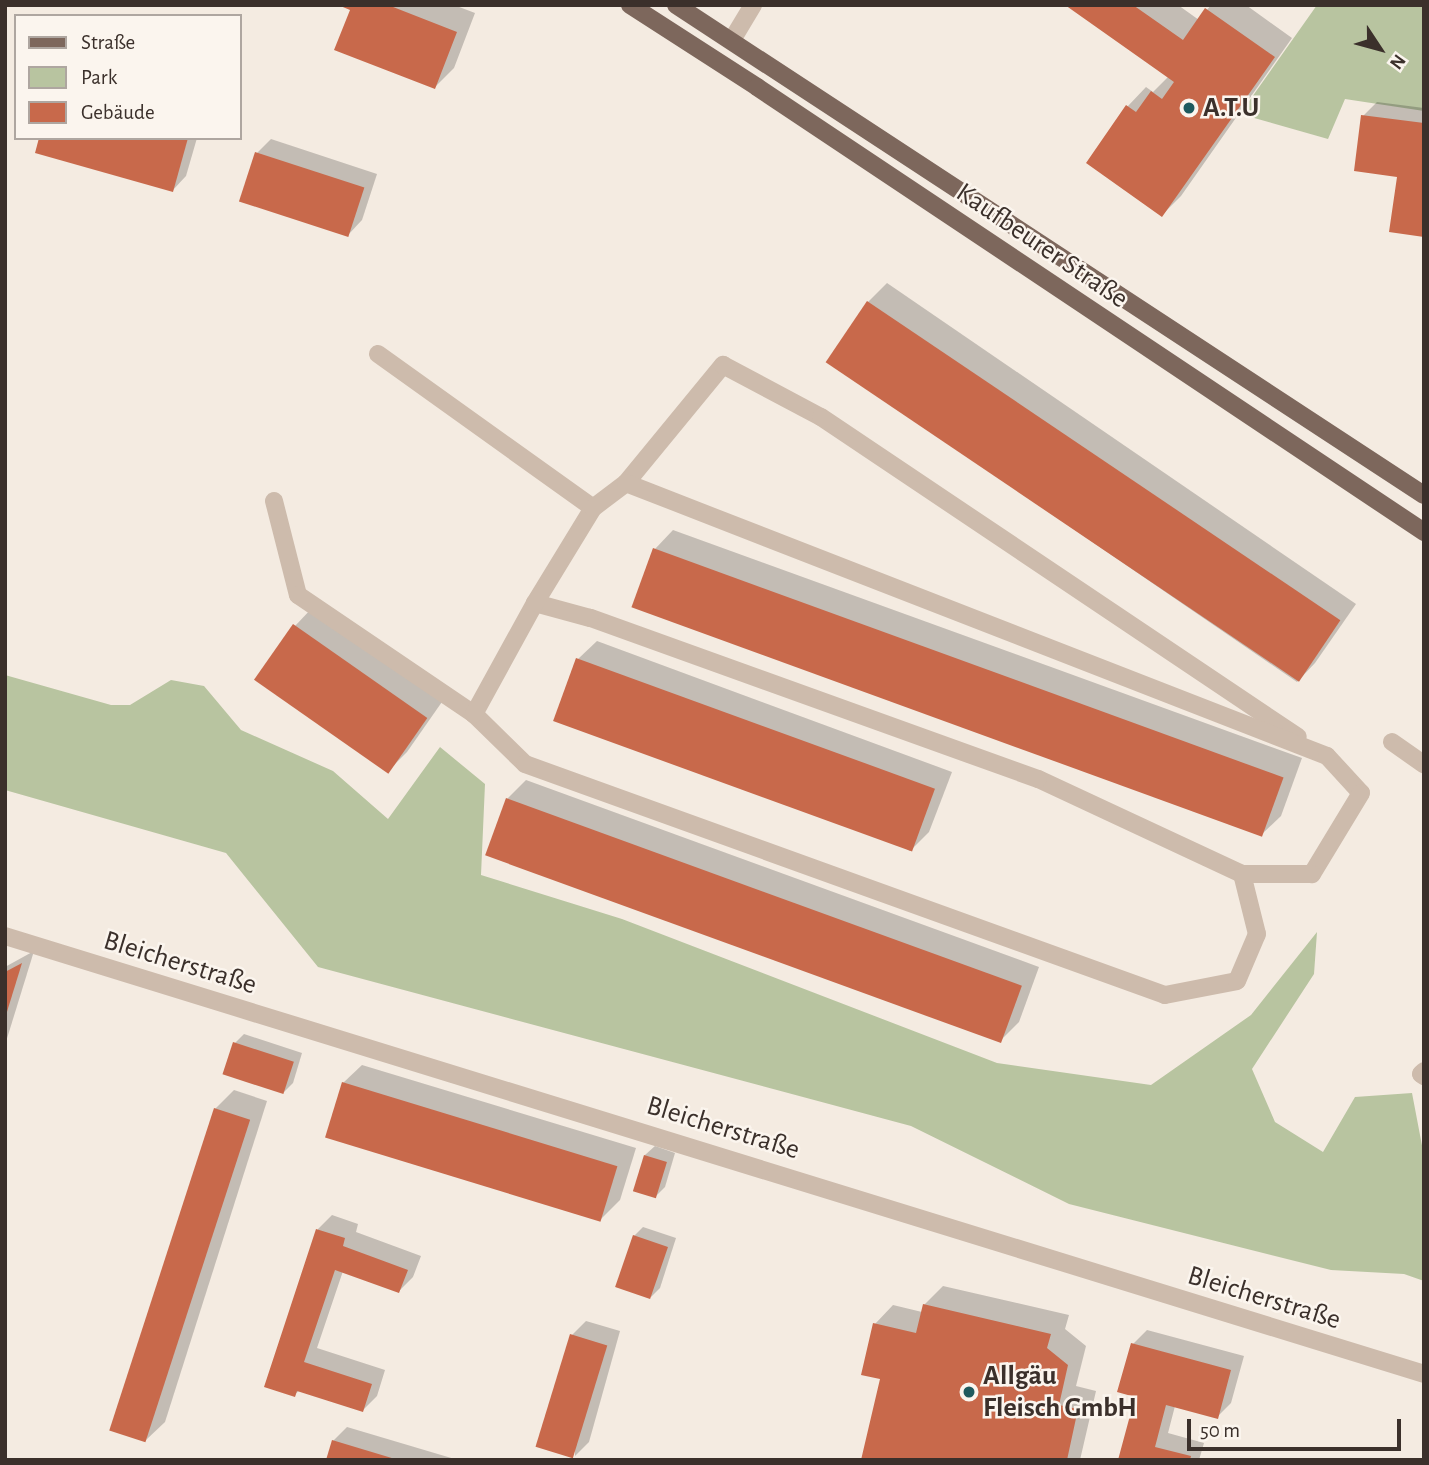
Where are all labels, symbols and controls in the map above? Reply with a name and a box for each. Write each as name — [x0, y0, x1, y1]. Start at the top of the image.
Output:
legend — [14, 14, 242, 140]
north arrow — [1345, 14, 1415, 84]
text: Straße — [81, 32, 135, 53]
text: N — [1386, 51, 1409, 73]
text: Park — [81, 67, 117, 88]
place label: A.T.U — [1203, 91, 1259, 125]
marker: A.T.U — [1181, 100, 1197, 116]
text: Gebäude — [81, 102, 155, 123]
street label: Kaufbeurer Straße — [950, 176, 1134, 316]
street label: Bleicherstraße — [99, 924, 261, 1002]
street label: Bleicherstraße — [642, 1089, 804, 1167]
street label: Bleicherstraße — [1183, 1259, 1345, 1337]
place label: Allgäu Fleisch GmbH — [983, 1359, 1137, 1425]
marker: Allgäu Fleisch GmbH — [961, 1384, 977, 1400]
scale bar — [1191, 1406, 1404, 1450]
text: 50 m — [1200, 1420, 1240, 1441]

